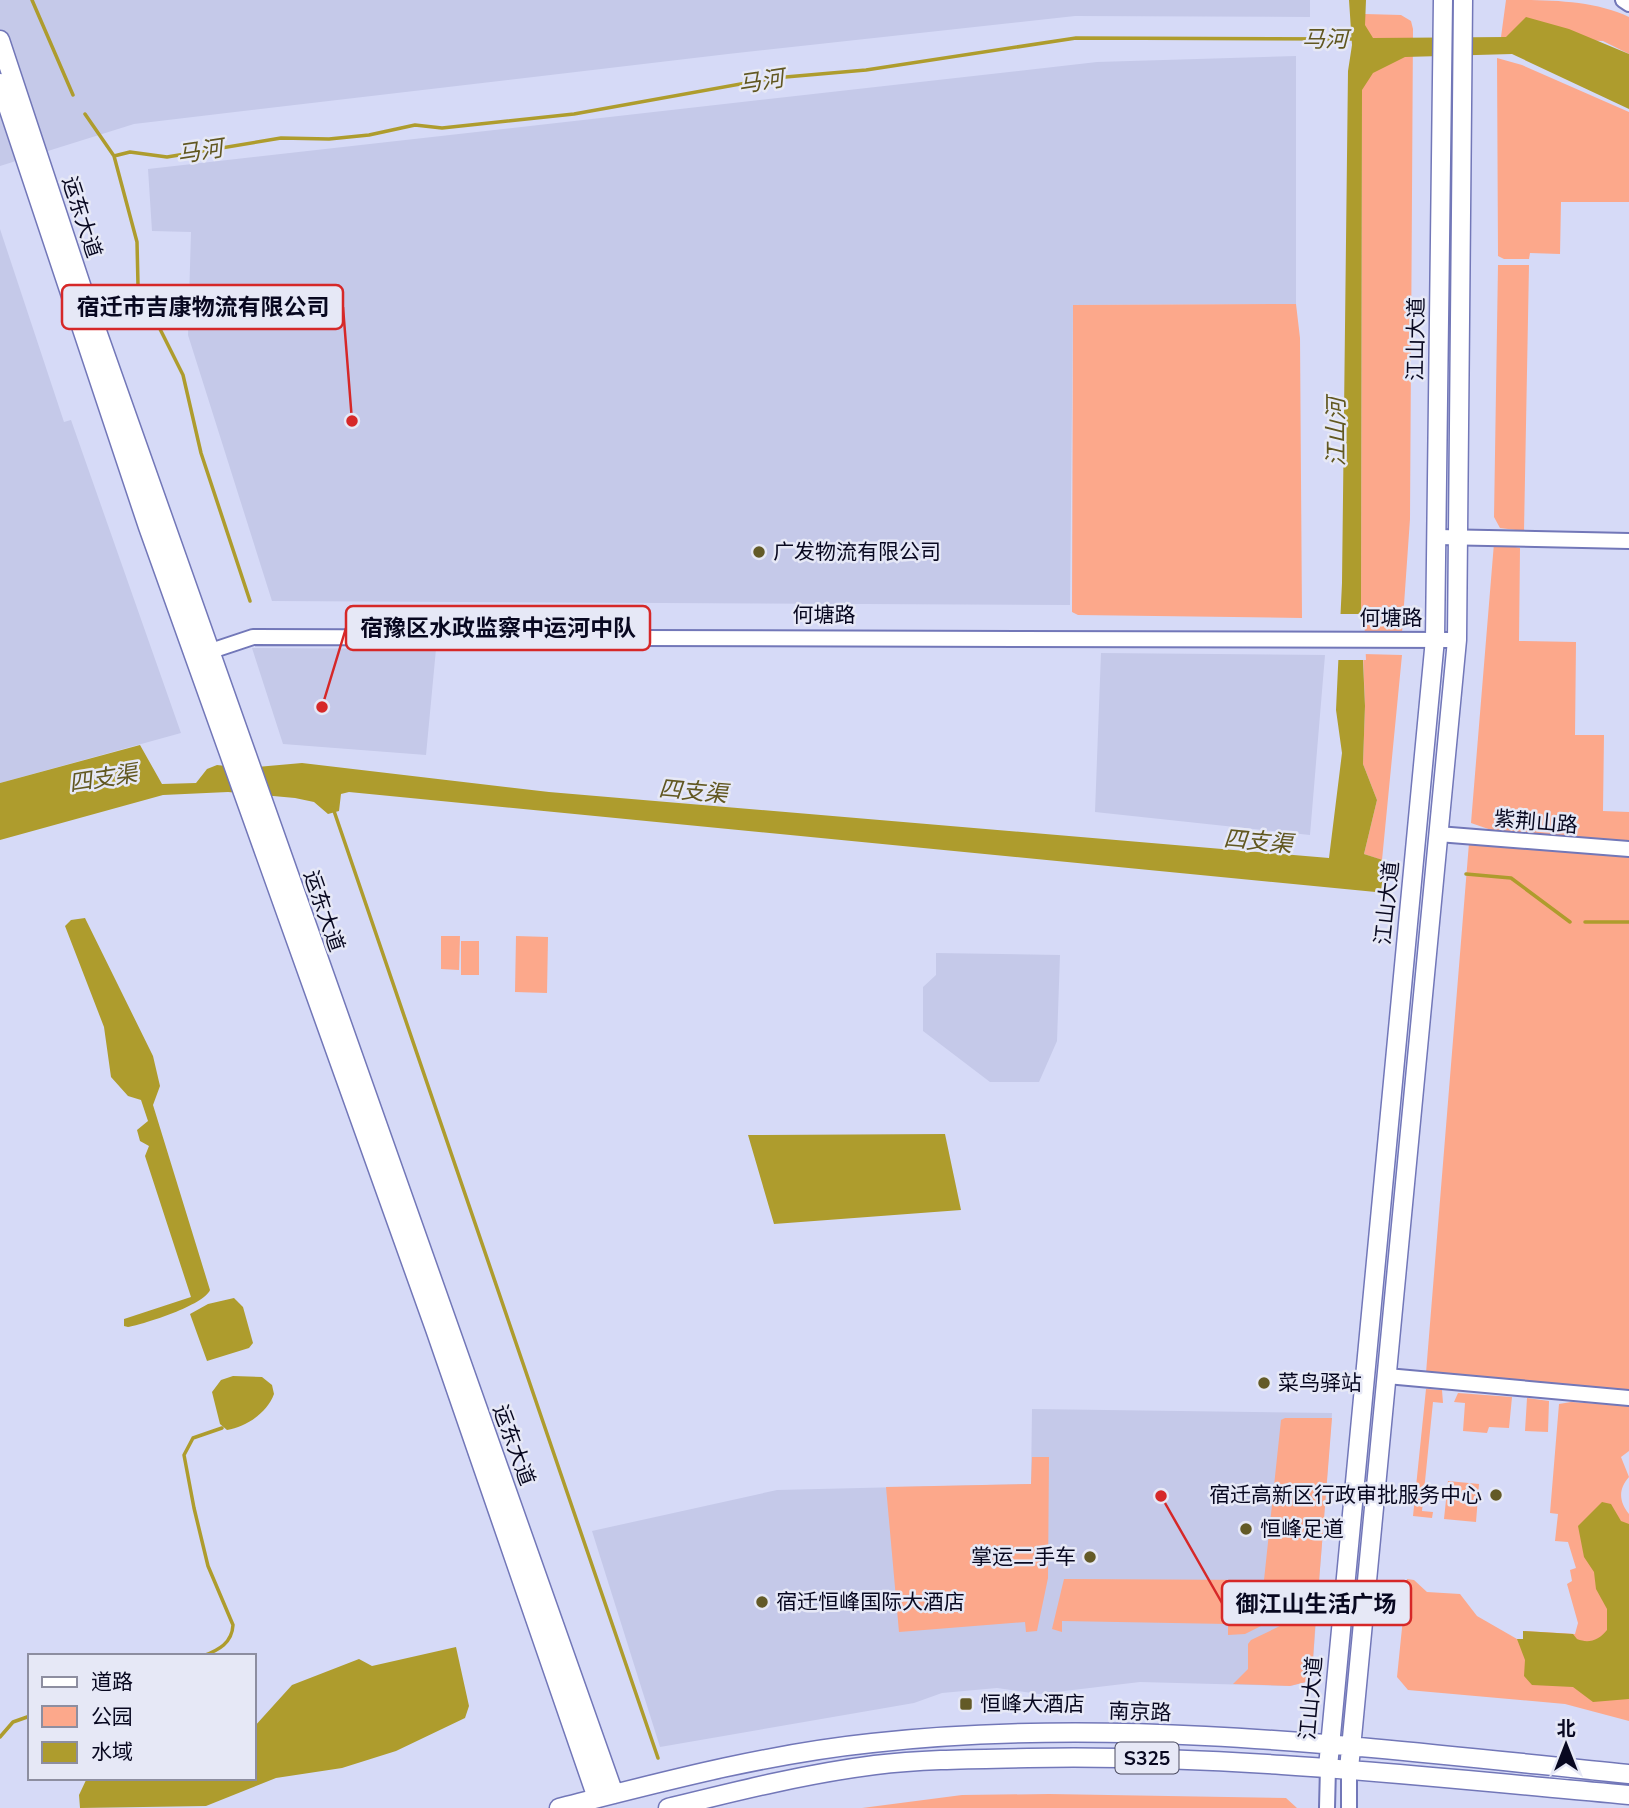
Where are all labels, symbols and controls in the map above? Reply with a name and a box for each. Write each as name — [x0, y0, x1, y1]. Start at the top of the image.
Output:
water label: 马河 — [1302, 24, 1352, 53]
water label: 马河 — [736, 62, 790, 98]
water label: 马河 — [175, 132, 229, 168]
street label: 运东大道 — [58, 173, 108, 261]
callout: 宿迁市吉康物流有限公司 — [62, 285, 343, 329]
text: 宿迁市吉康物流有限公司 — [77, 292, 330, 321]
street label: 江山大道 — [1401, 297, 1429, 381]
water label: 江山河 — [1321, 394, 1350, 467]
place label: 广发物流有限公司 — [773, 538, 941, 564]
marker: 广发物流有限公司 — [751, 544, 767, 560]
street label: 何塘路 — [793, 601, 856, 627]
street label: 何塘路 — [1360, 604, 1423, 630]
callout: 宿豫区水政监察中运河中队 — [346, 606, 650, 650]
text: 宿豫区水政监察中运河中队 — [360, 613, 636, 642]
water label: 四支渠 — [67, 757, 142, 797]
water label: 四支渠 — [657, 773, 732, 808]
street label: 紫荆山路 — [1493, 804, 1579, 838]
water label: 四支渠 — [1222, 823, 1297, 858]
street label: 江山大道 — [1369, 860, 1403, 946]
street label: 运东大道 — [299, 867, 351, 955]
place label: 菜鸟驿站 — [1278, 1369, 1362, 1395]
marker: 菜鸟驿站 — [1256, 1375, 1272, 1391]
street label: 运东大道 — [488, 1401, 542, 1489]
place label: 宿迁高新区行政审批服务中心 — [1209, 1481, 1482, 1507]
marker: 宿迁高新区行政审批服务中心 — [1488, 1487, 1504, 1503]
place label: 恒峰足道 — [1260, 1515, 1344, 1541]
marker: 恒峰足道 — [1238, 1521, 1254, 1537]
place label: 掌运二手车 — [971, 1543, 1076, 1569]
marker: 掌运二手车 — [1082, 1549, 1098, 1565]
callout: 御江山生活广场 — [1222, 1581, 1411, 1625]
place label: 宿迁恒峰国际大酒店 — [776, 1588, 965, 1614]
text: 御江山生活广场 — [1236, 1589, 1397, 1618]
marker: 宿迁恒峰国际大酒店 — [754, 1594, 770, 1610]
legend — [28, 1654, 256, 1780]
street label: 江山大道 — [1293, 1655, 1327, 1741]
text: 道路 — [91, 1668, 133, 1694]
place label: 恒峰大酒店 — [980, 1690, 1085, 1716]
marker: 恒峰大酒店 — [958, 1696, 974, 1712]
street label: 南京路 — [1108, 1697, 1172, 1725]
text: 公园 — [91, 1703, 133, 1729]
north arrow — [1531, 1710, 1601, 1780]
text: 北 — [1556, 1716, 1576, 1740]
text: 水域 — [91, 1738, 133, 1764]
road number: S325 — [1116, 1742, 1178, 1774]

